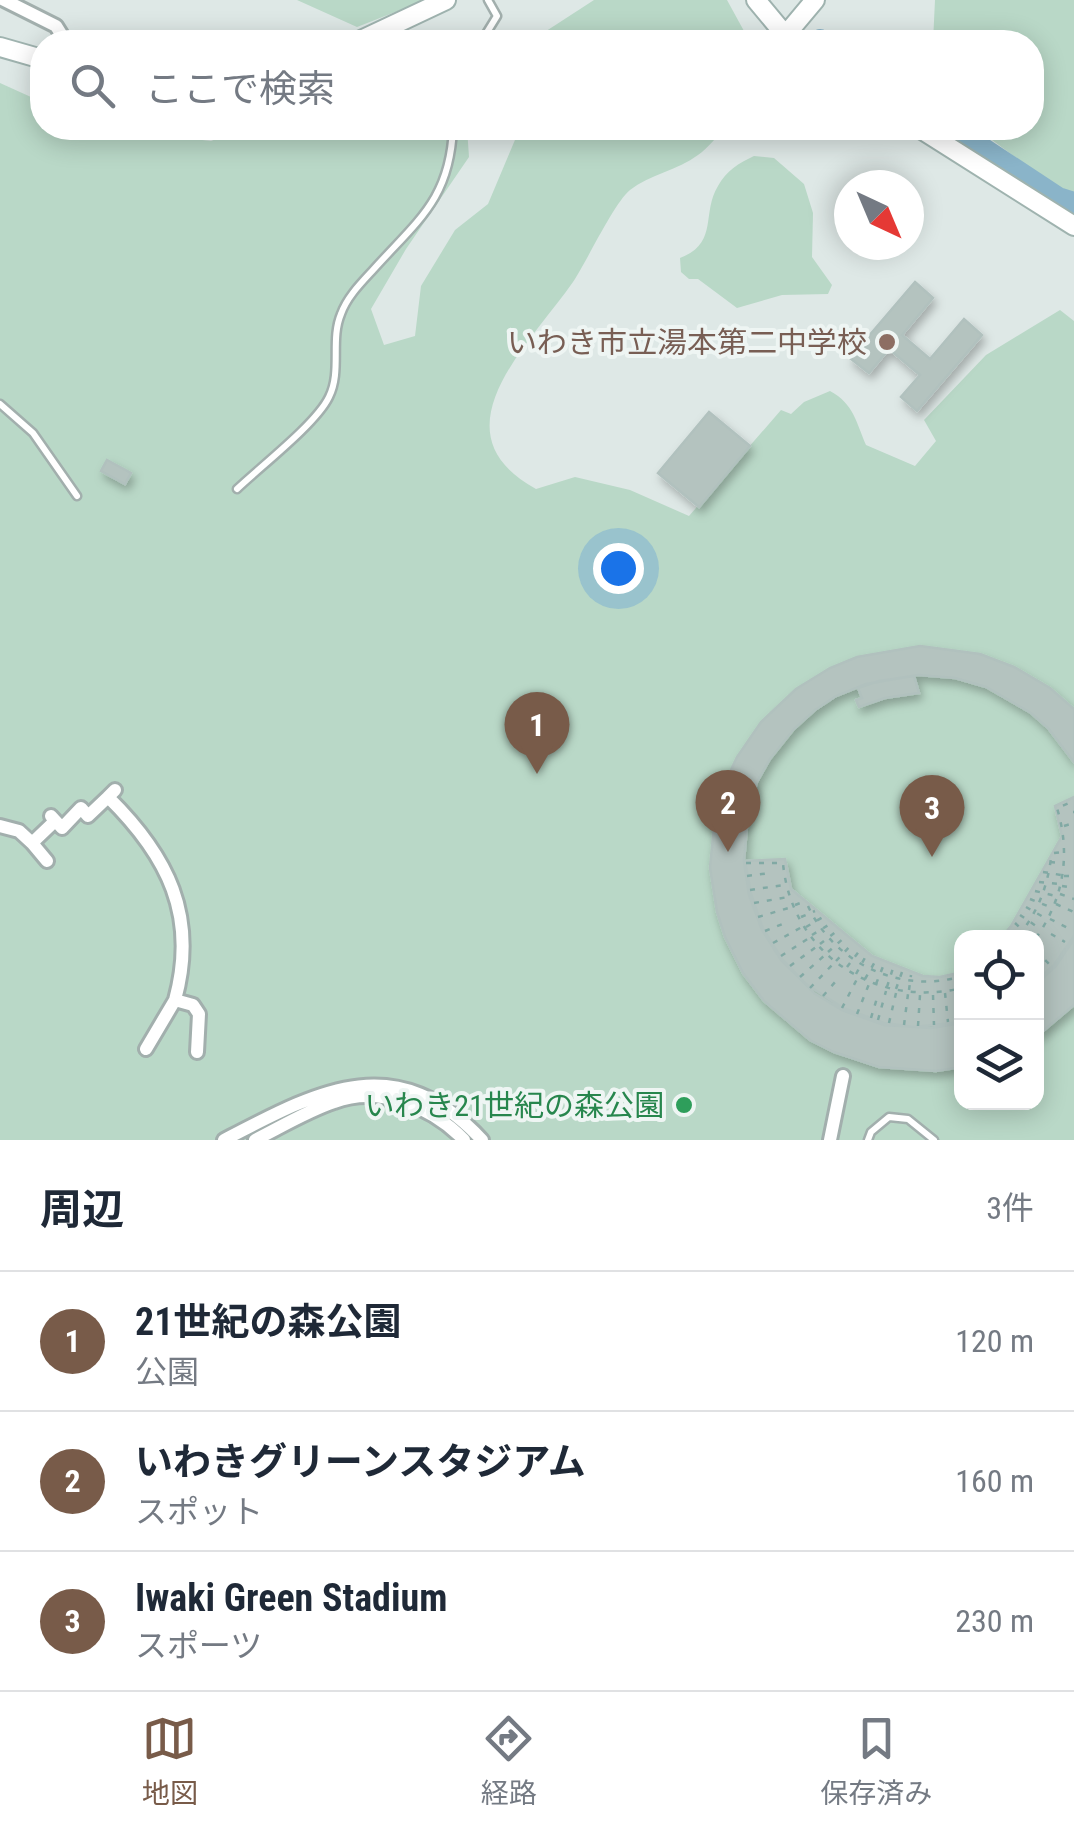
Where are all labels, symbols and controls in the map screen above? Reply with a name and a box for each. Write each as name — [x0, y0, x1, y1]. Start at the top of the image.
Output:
search box — [30, 30, 1044, 140]
icon: search — [65, 58, 120, 113]
text: ここで検索 — [145, 67, 335, 111]
north arrow — [834, 170, 924, 260]
place label: いわき市立湯本第二中学校 — [507, 325, 867, 360]
marker: いわき市立湯本第二中学校 — [876, 331, 898, 353]
your location — [593, 543, 644, 594]
pin: 1 — [504, 692, 570, 774]
pin: 2 — [696, 770, 760, 852]
pin: 3 — [900, 774, 964, 857]
map controls — [954, 930, 1044, 1110]
button: locate — [954, 930, 1044, 1020]
button: layers — [954, 1020, 1044, 1110]
place label: いわき21世紀の森公園 — [364, 1088, 664, 1123]
marker: いわき21世紀の森公園 — [673, 1094, 695, 1116]
text: 周辺 — [40, 1185, 124, 1234]
text: 3件 — [986, 1189, 1034, 1227]
text: 21世紀の森公園 — [135, 1300, 401, 1344]
text: 1 — [64, 1322, 81, 1360]
text: 120 m — [955, 1322, 1034, 1360]
text: 公園 — [135, 1353, 199, 1391]
text: いわきグリーンスタジアム — [135, 1440, 586, 1484]
text: 2 — [64, 1462, 81, 1500]
text: 160 m — [955, 1462, 1034, 1500]
text: スポット — [135, 1493, 263, 1531]
text: Iwaki Green Stadium — [135, 1576, 447, 1620]
text: 3 — [64, 1602, 81, 1640]
text: 230 m — [955, 1602, 1034, 1640]
text: スポーツ — [135, 1627, 262, 1665]
tab: 地図 — [142, 1711, 198, 1811]
tab: 経路 — [481, 1711, 537, 1811]
tab: 保存済み — [820, 1711, 932, 1811]

